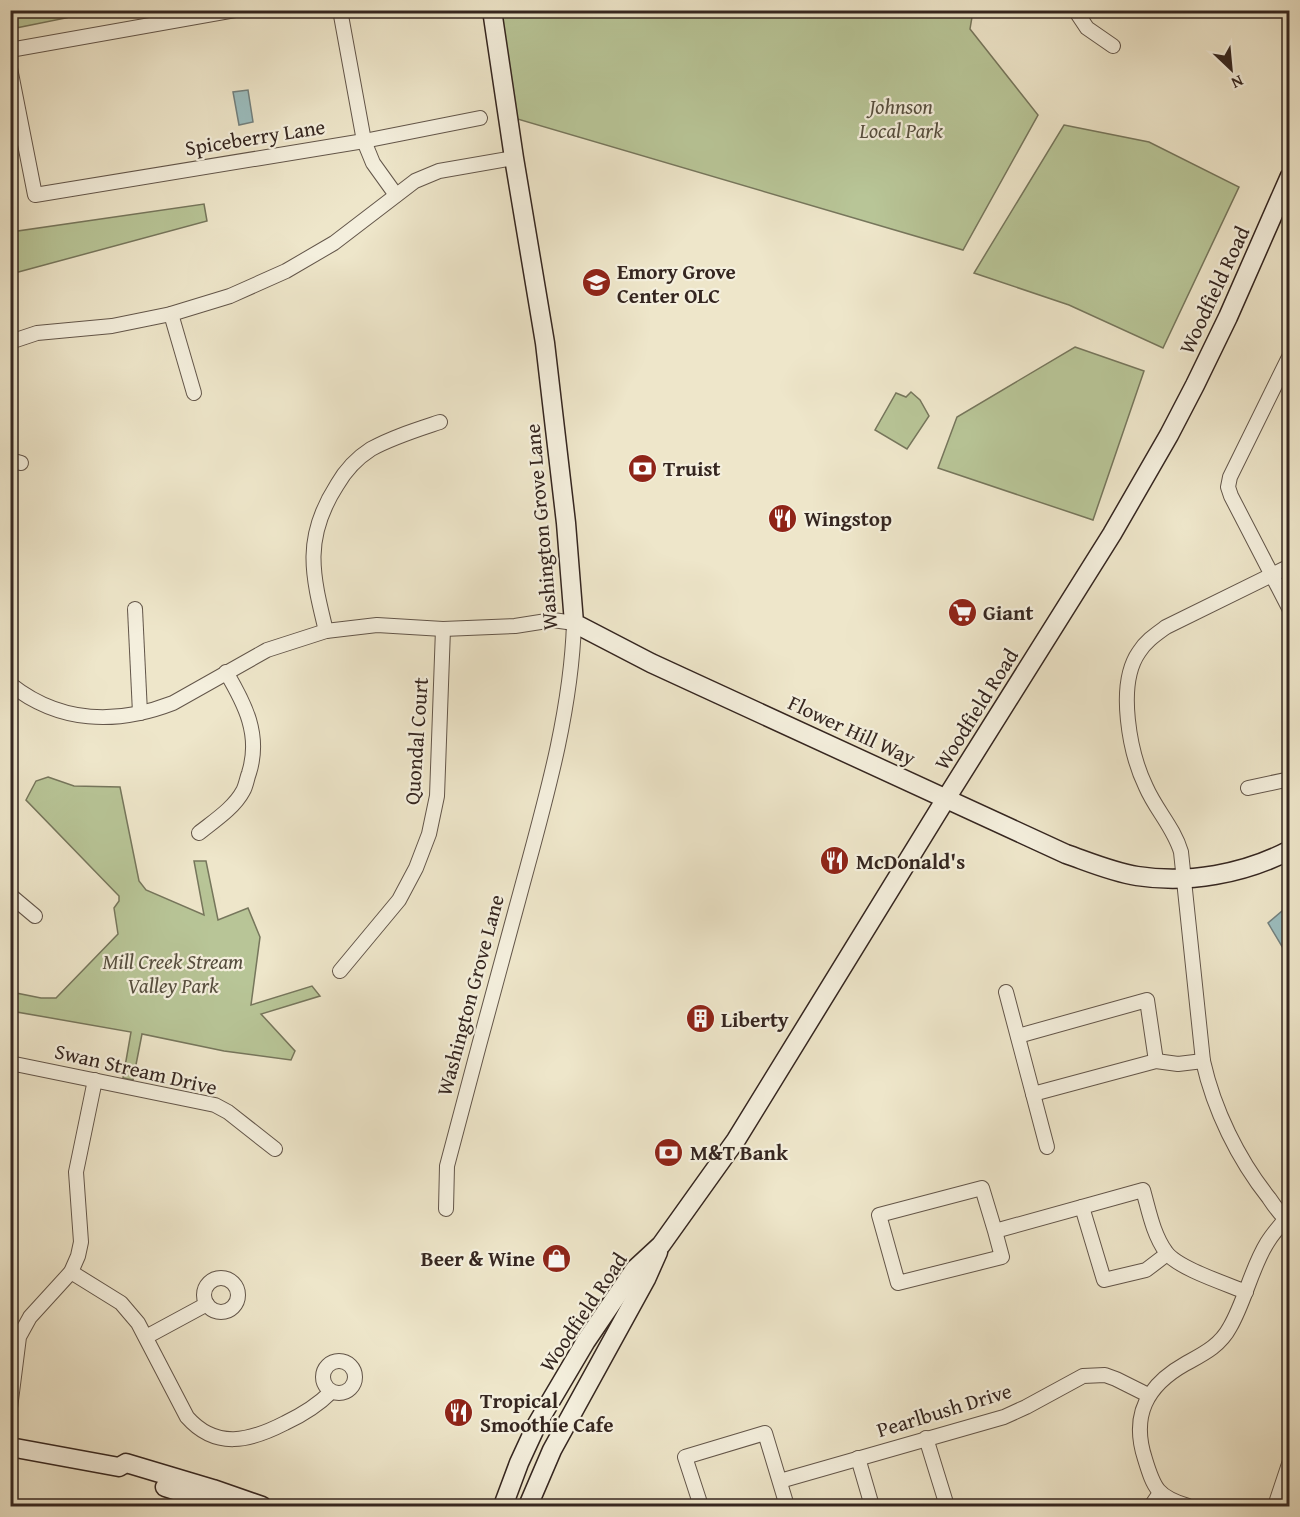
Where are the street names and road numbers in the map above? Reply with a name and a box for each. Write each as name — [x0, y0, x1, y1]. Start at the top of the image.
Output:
street label: Spiceberry Lane — [183, 111, 327, 163]
street label: Woodfield Road — [1171, 220, 1258, 359]
street label: Washington Grove Lane — [517, 422, 565, 631]
street label: Woodfield Road — [926, 642, 1026, 776]
street label: Quondal Court — [396, 676, 436, 806]
street label: Flower Hill Way — [783, 687, 921, 773]
street label: Washington Grove Lane — [428, 891, 512, 1099]
street label: Swan Stream Drive — [52, 1035, 220, 1103]
street label: Woodfield Road — [532, 1246, 635, 1378]
street label: Pearlbush Drive — [873, 1375, 1015, 1445]

